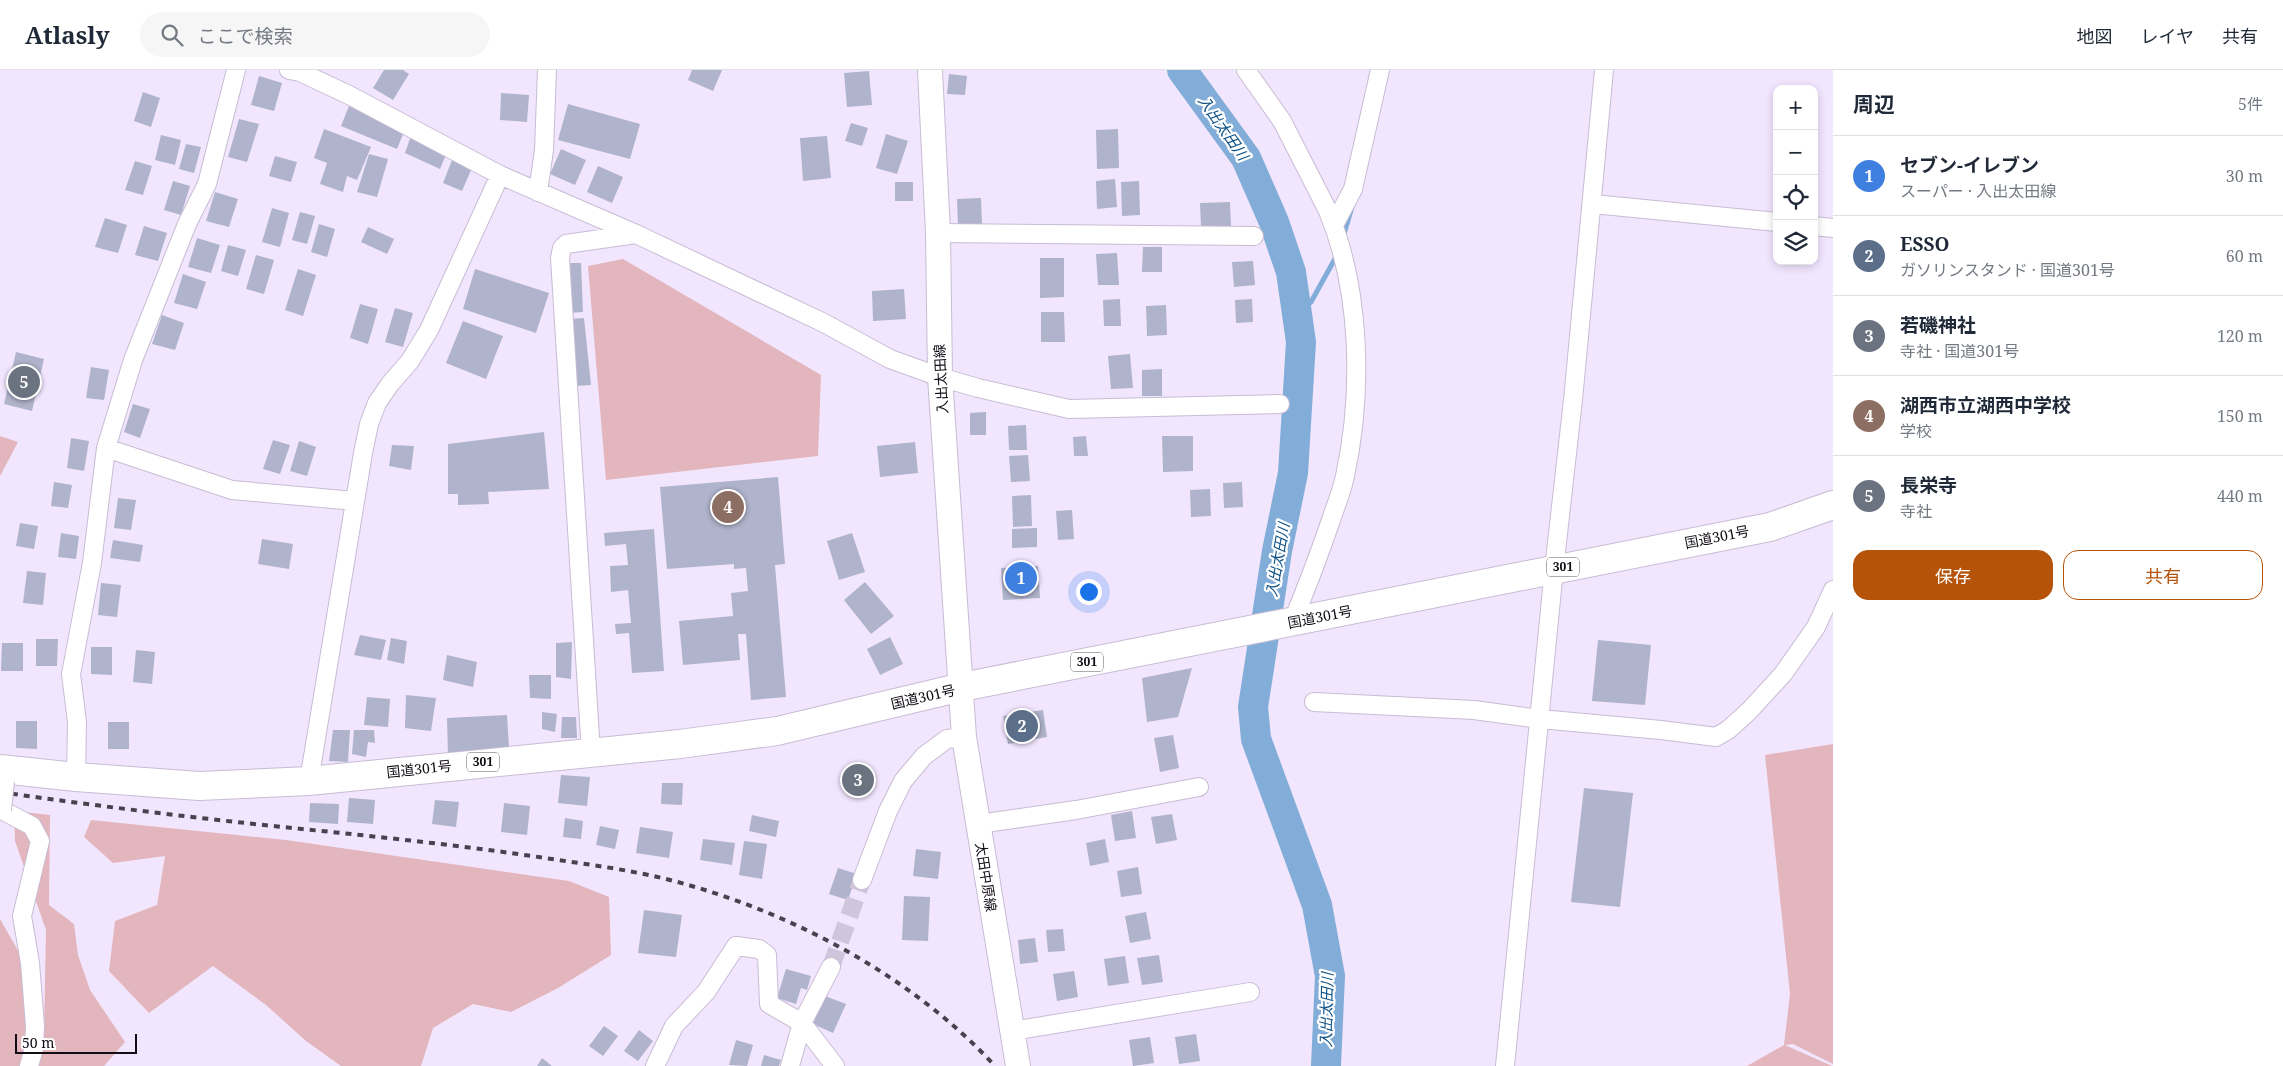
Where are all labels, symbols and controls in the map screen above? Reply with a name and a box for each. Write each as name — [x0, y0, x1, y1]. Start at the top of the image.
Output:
search box — [140, 12, 490, 57]
text: Atlasly — [25, 18, 110, 51]
icon: search — [158, 21, 186, 49]
text: ここで検索 — [198, 23, 293, 49]
text: 地図 — [2077, 24, 2113, 48]
text: レイヤ — [2141, 24, 2194, 48]
text: 共有 — [2222, 24, 2258, 48]
map controls — [1773, 85, 1818, 265]
button: + — [1773, 85, 1818, 130]
text: 周辺 — [1853, 90, 1895, 118]
water label: 入出太田川 — [1194, 91, 1255, 166]
text: 5件 — [2238, 93, 2263, 115]
button: − — [1773, 130, 1818, 175]
text: セブン-イレブン — [1900, 152, 2039, 178]
text: 1 — [1864, 165, 1874, 187]
text: 30 m — [2226, 165, 2263, 187]
button: locate — [1773, 175, 1818, 220]
text: スーパー · 入出太田線 — [1900, 180, 2056, 202]
button: layers — [1773, 220, 1818, 265]
text: ESSO — [1900, 231, 1949, 257]
text: 2 — [1864, 245, 1874, 267]
text: 60 m — [2226, 245, 2263, 267]
text: ガソリンスタンド · 国道301号 — [1900, 259, 2115, 281]
text: 若磯神社 — [1900, 312, 1976, 338]
text: 3 — [1864, 325, 1874, 347]
text: 120 m — [2217, 325, 2263, 347]
text: 寺社 · 国道301号 — [1900, 340, 2019, 362]
street label: 入出太田線 — [929, 344, 952, 414]
pin: 5 — [8, 363, 40, 401]
text: 湖西市立湖西中学校 — [1900, 392, 2071, 418]
text: 4 — [1864, 405, 1874, 427]
text: 150 m — [2217, 405, 2263, 427]
text: 学校 — [1900, 420, 1932, 442]
text: 長栄寺 — [1900, 472, 1957, 498]
text: 5 — [1864, 485, 1874, 507]
text: 440 m — [2217, 485, 2263, 507]
pin: 4 — [712, 488, 744, 526]
text: 寺社 — [1900, 500, 1932, 522]
water label: 入出太田川 — [1261, 519, 1294, 599]
street label: 国道301号 — [1683, 521, 1751, 552]
button: 保存 — [1853, 550, 2053, 600]
button: 共有 — [2063, 550, 2263, 600]
road number: 301 — [1547, 558, 1579, 577]
pin: 1 — [1005, 559, 1037, 597]
your location — [1076, 579, 1102, 605]
street label: 国道301号 — [1286, 601, 1354, 632]
road number: 301 — [1071, 652, 1103, 672]
street label: 国道301号 — [889, 680, 957, 713]
pin: 2 — [1006, 707, 1038, 745]
road number: 301 — [467, 752, 499, 772]
street label: 国道301号 — [385, 756, 453, 781]
pin: 3 — [842, 761, 874, 799]
street label: 太田中原線 — [972, 841, 1001, 913]
water label: 入出太田川 — [1315, 970, 1337, 1048]
scale bar — [15, 1031, 138, 1054]
text: 50 m — [22, 1033, 55, 1052]

